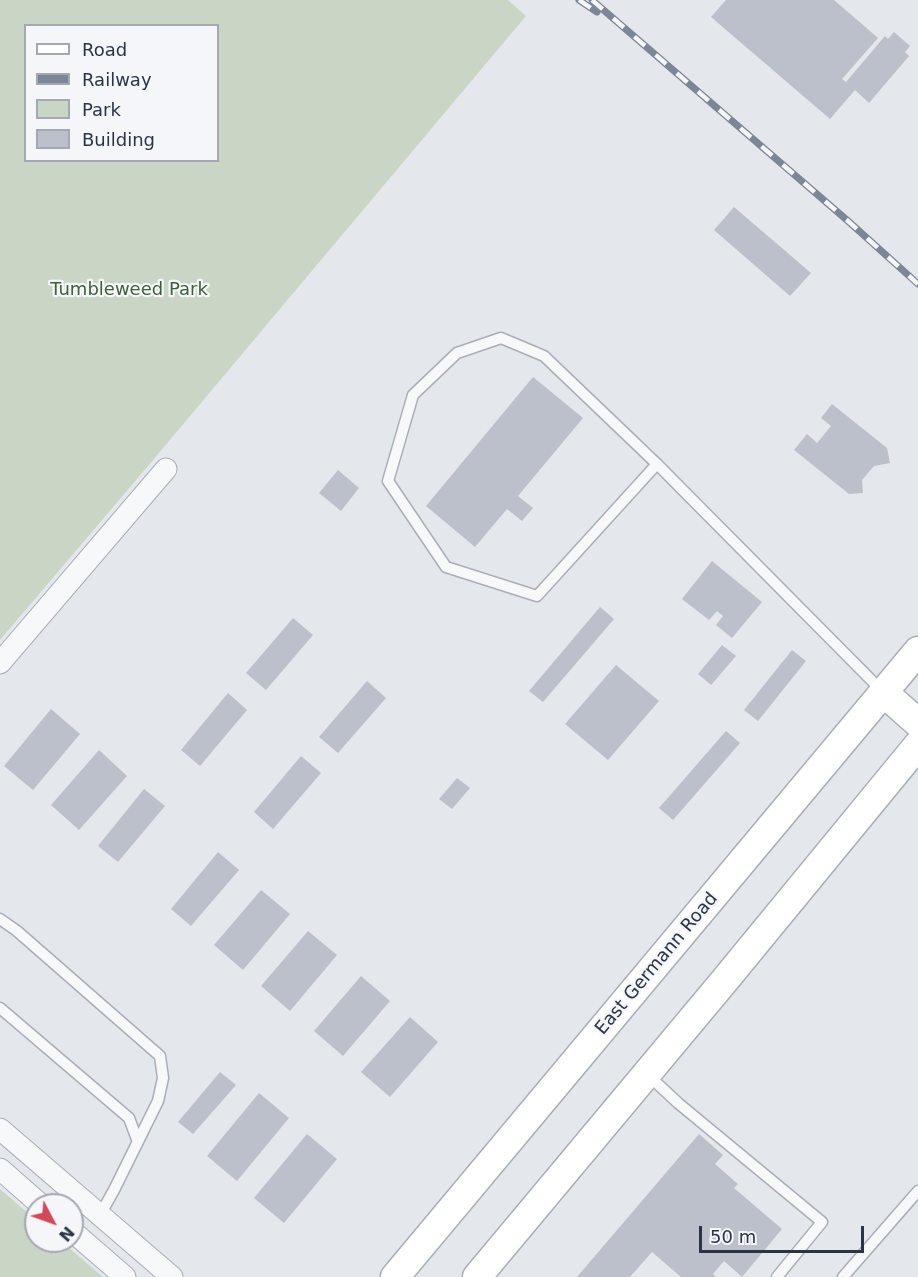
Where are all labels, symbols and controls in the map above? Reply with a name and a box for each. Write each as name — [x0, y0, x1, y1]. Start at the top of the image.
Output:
legend — [24, 24, 219, 162]
text: Road — [82, 39, 127, 60]
text: Railway — [82, 69, 152, 90]
text: Park — [82, 99, 121, 120]
text: Building — [82, 129, 155, 150]
park label: Tumbleweed Park — [50, 279, 208, 301]
street label: East Germann Road — [591, 889, 723, 1039]
north arrow — [24, 1193, 84, 1253]
scale bar — [702, 1214, 867, 1252]
text: N — [55, 1223, 78, 1245]
text: 50 m — [710, 1226, 756, 1247]

